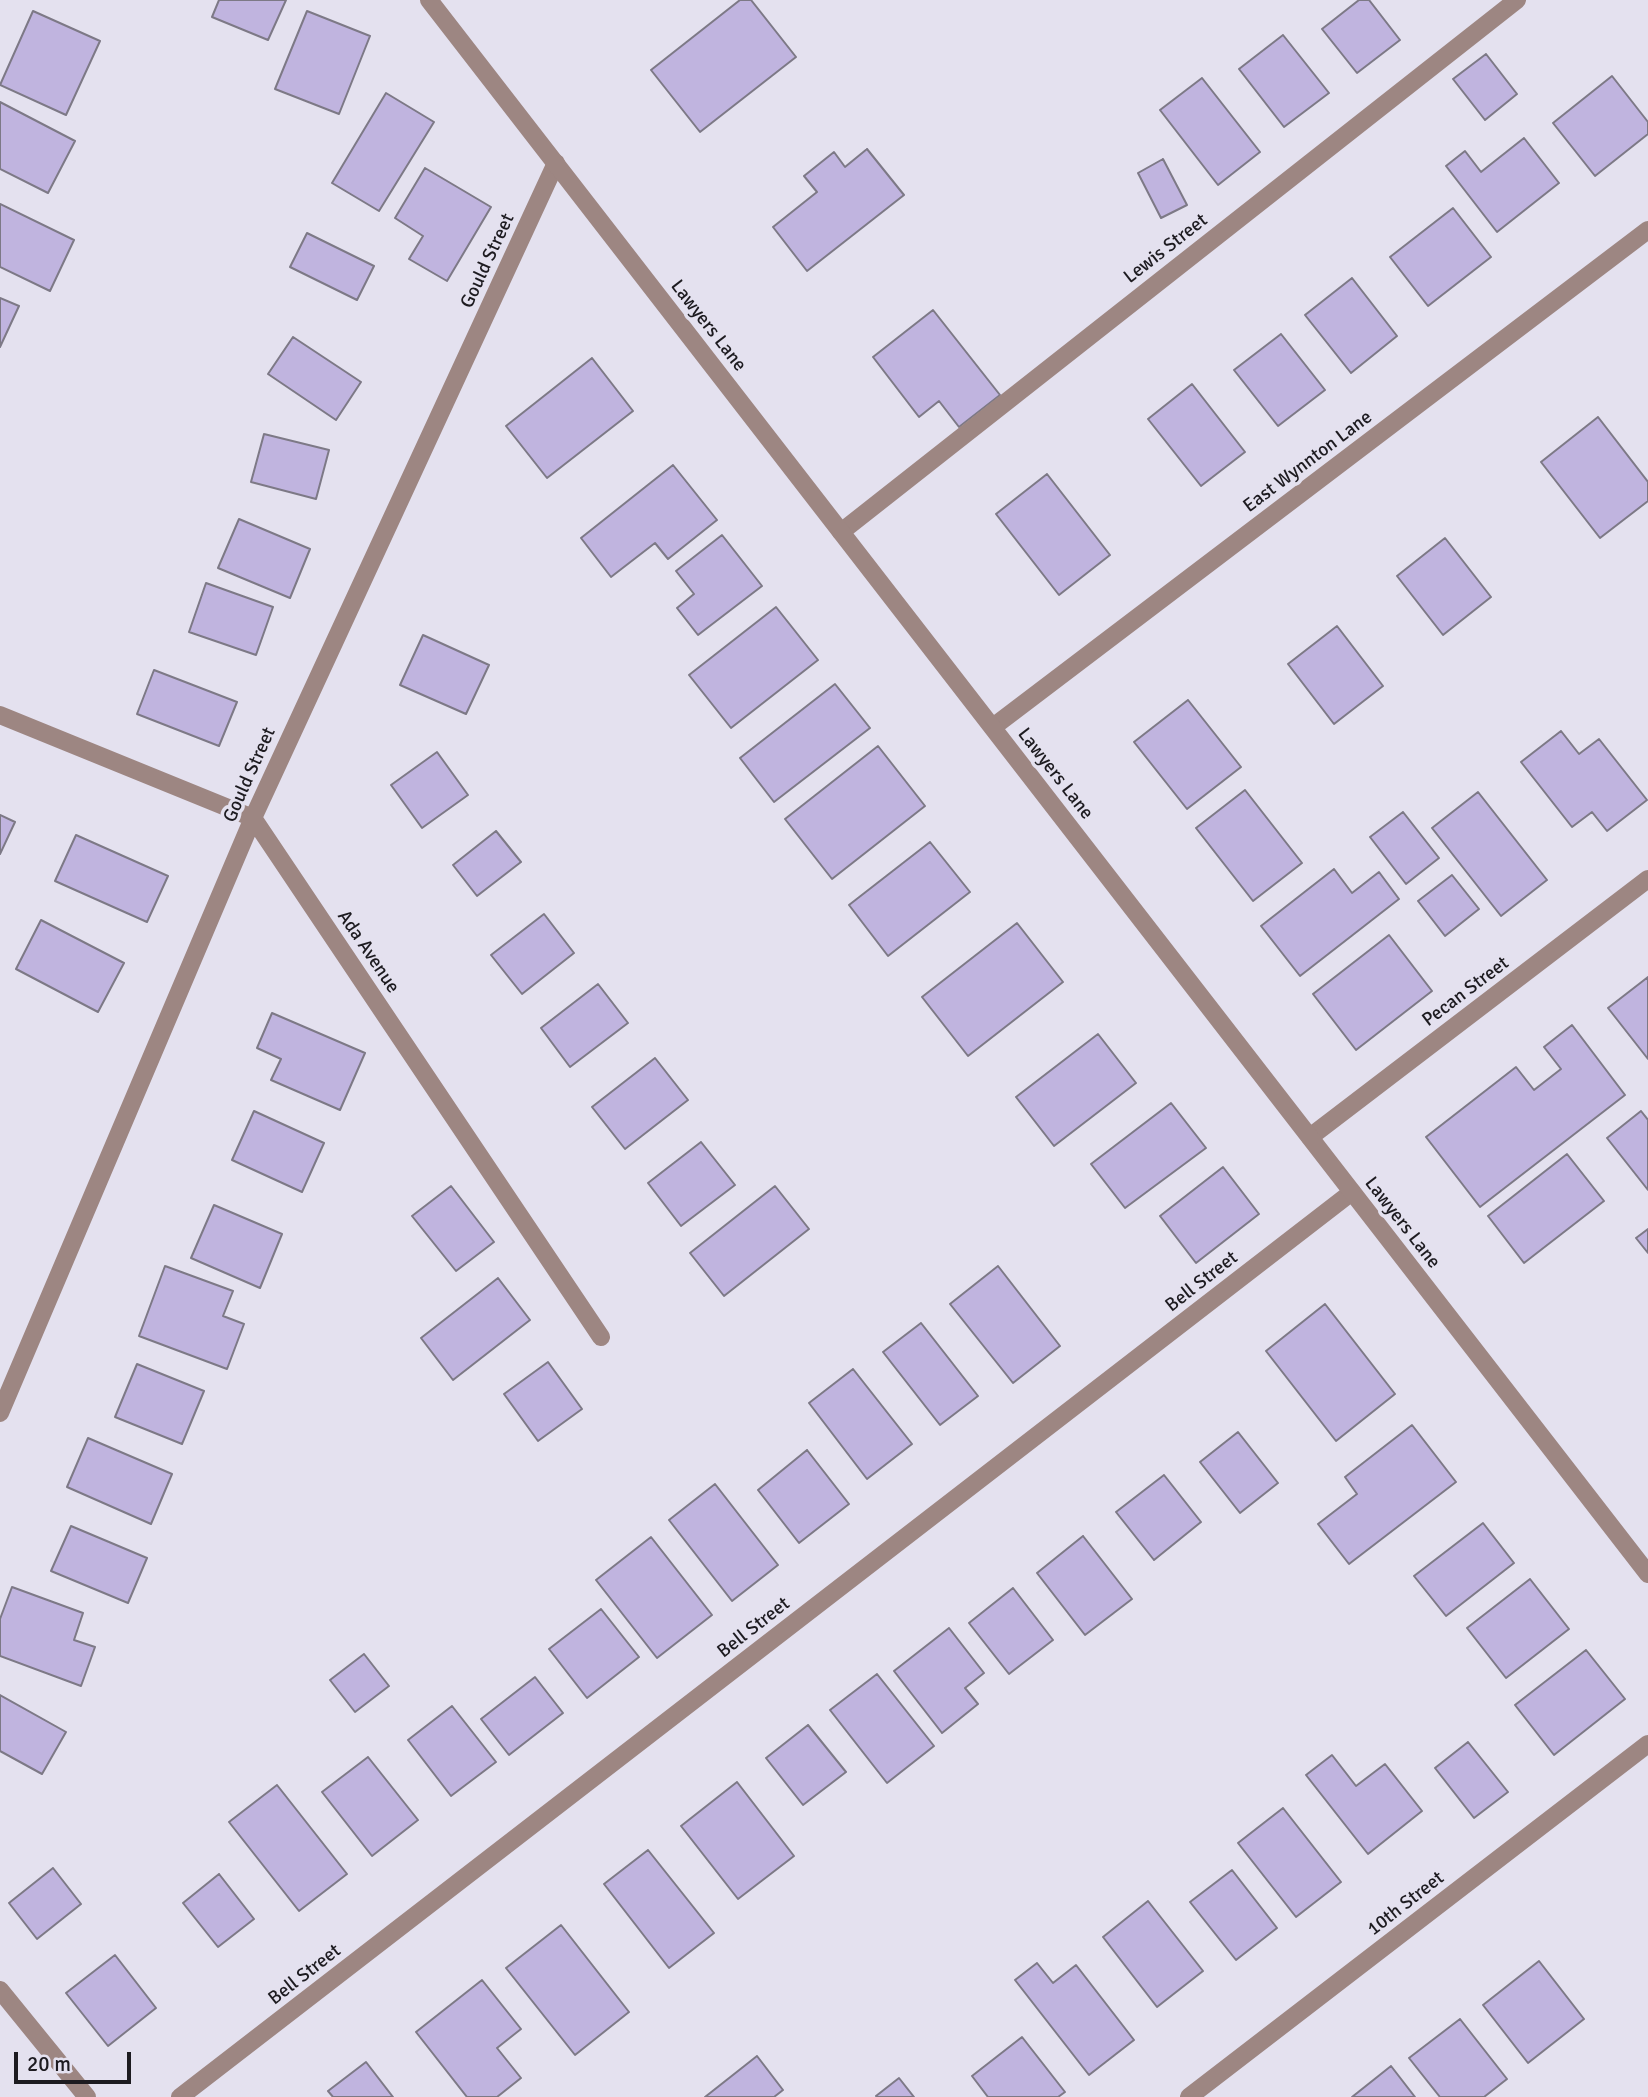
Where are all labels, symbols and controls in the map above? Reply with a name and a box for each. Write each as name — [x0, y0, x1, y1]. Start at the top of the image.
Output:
street label: Lewis Street — [1120, 209, 1212, 289]
street label: Gould Street — [456, 210, 520, 312]
street label: Lawyers Lane — [665, 276, 751, 376]
street label: East Wynnton Lane — [1239, 406, 1377, 518]
street label: Gould Street — [219, 724, 281, 826]
street label: Lawyers Lane — [1012, 724, 1098, 824]
street label: Ada Avenue — [332, 906, 404, 998]
street label: Pecan Street — [1418, 952, 1514, 1032]
street label: Lawyers Lane — [1359, 1173, 1445, 1273]
street label: Bell Street — [1161, 1247, 1243, 1317]
street label: Bell Street — [713, 1593, 795, 1663]
street label: 10th Street — [1363, 1867, 1449, 1941]
street label: Bell Street — [264, 1940, 346, 2010]
scale bar — [18, 2038, 135, 2082]
text: 20 m — [27, 2051, 71, 2077]

